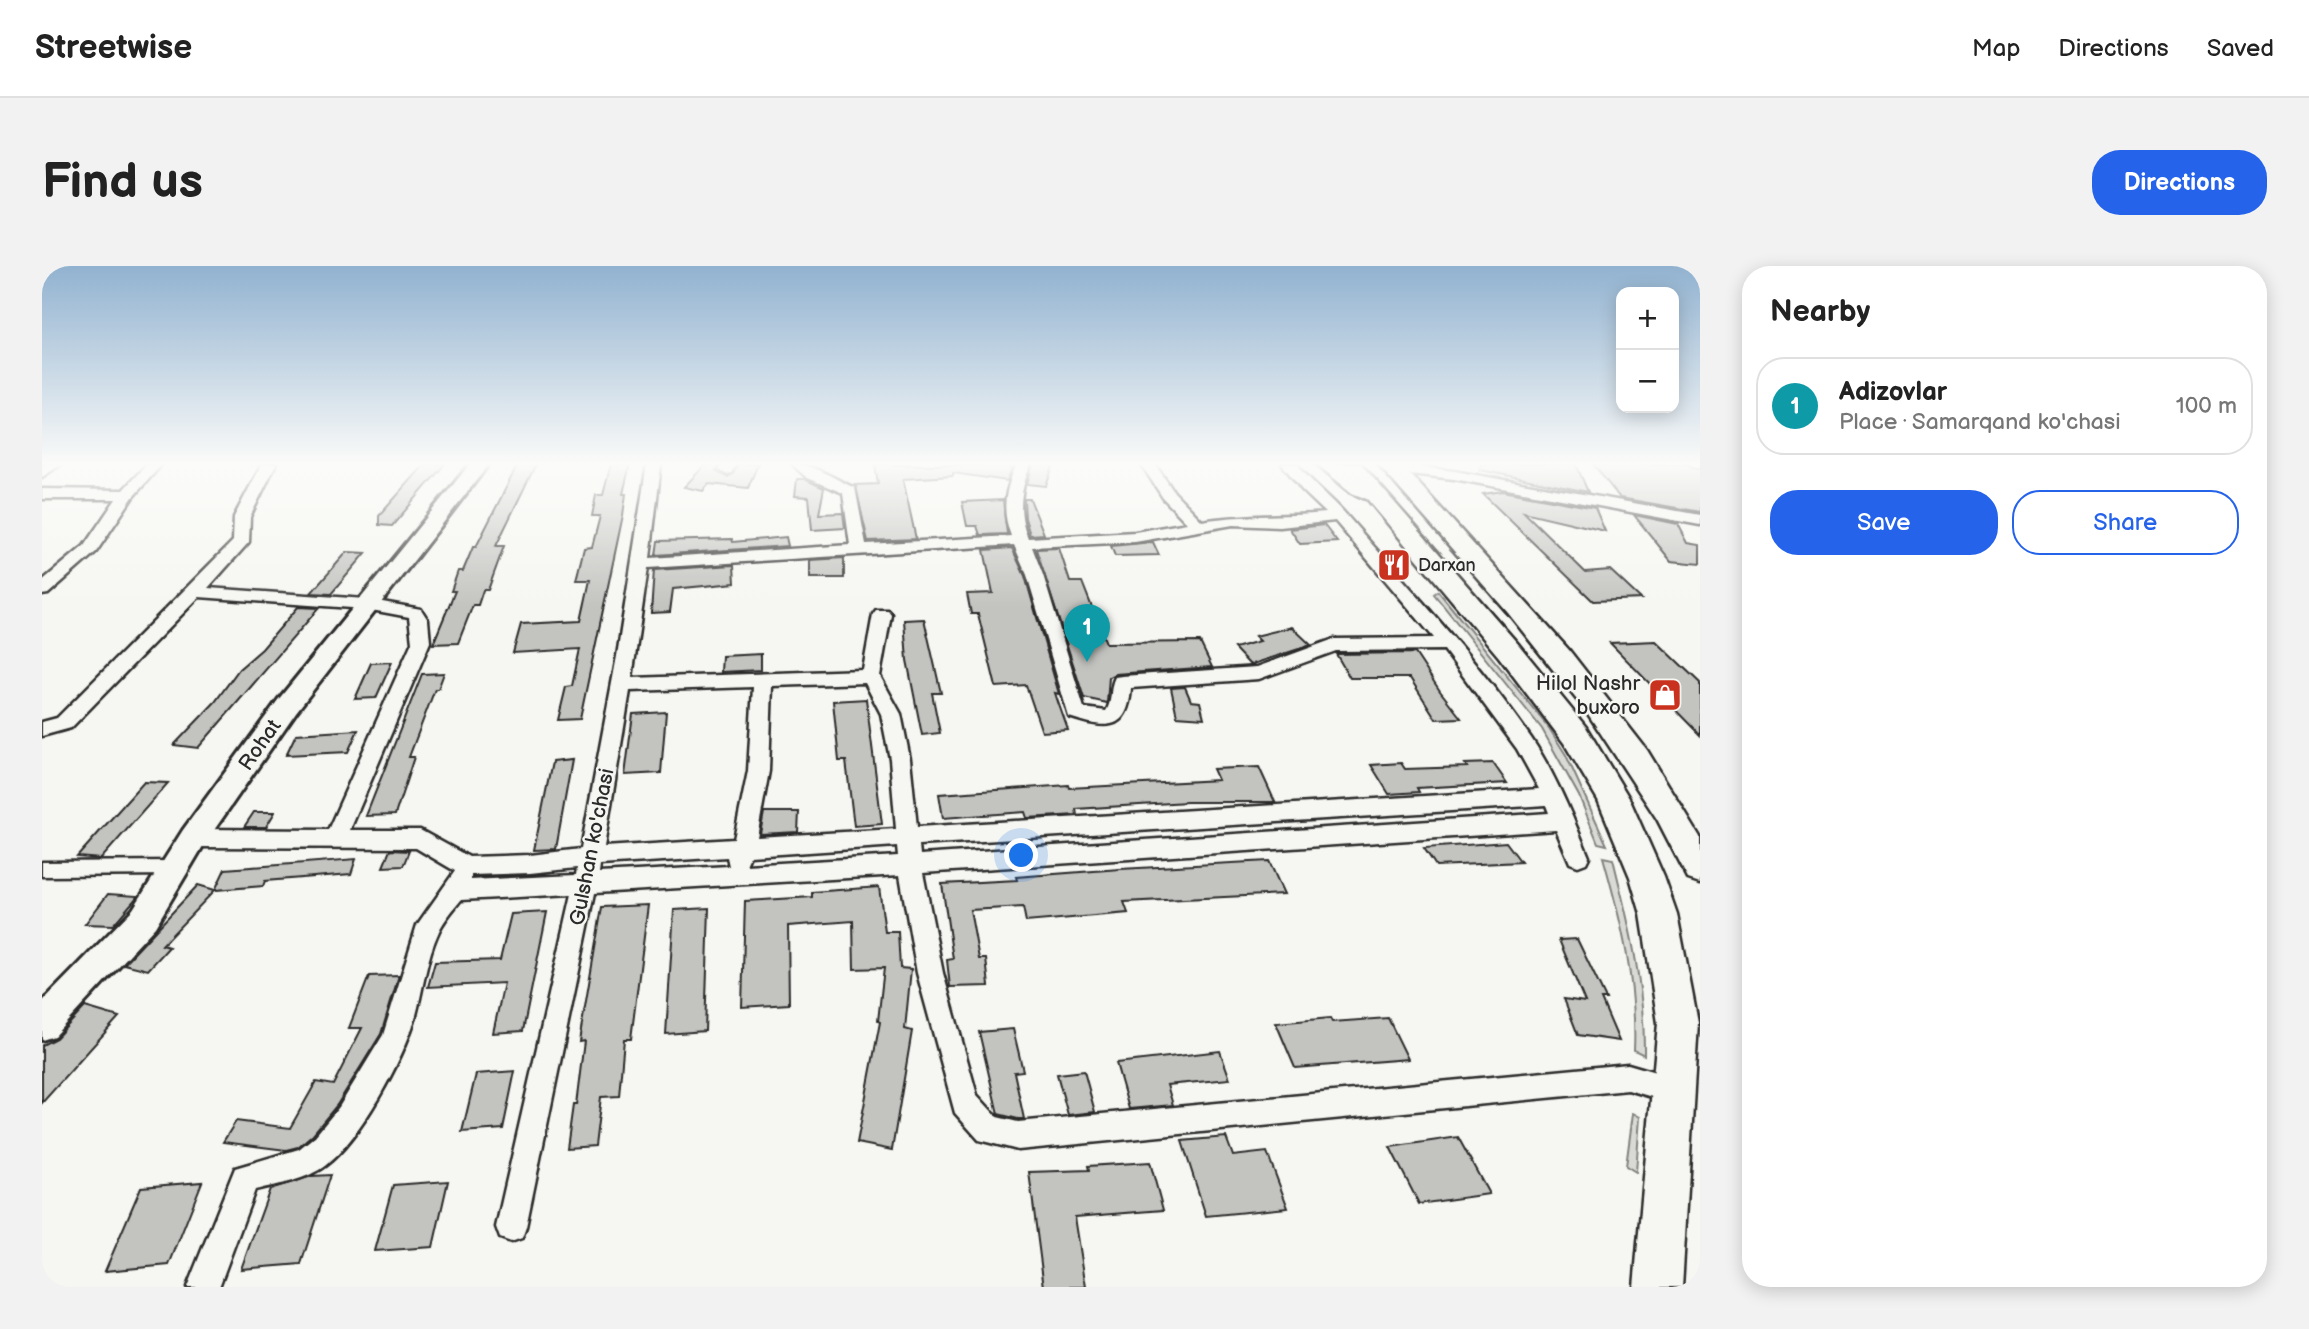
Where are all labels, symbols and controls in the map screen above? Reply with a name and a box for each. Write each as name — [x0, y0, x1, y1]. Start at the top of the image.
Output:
text: Streetwise — [35, 28, 192, 68]
text: Map — [1972, 34, 2020, 63]
text: Directions — [2058, 34, 2169, 63]
text: Saved — [2207, 34, 2274, 63]
button: Directions — [2092, 150, 2267, 215]
text: Find us — [42, 153, 203, 212]
map controls — [1616, 287, 1679, 413]
button: + — [1616, 287, 1679, 350]
text: Nearby — [1770, 294, 1870, 330]
button: − — [1616, 350, 1679, 413]
text: Adizovlar — [1839, 377, 1947, 408]
text: 1 — [1790, 392, 1800, 420]
text: 100 m — [2176, 392, 2237, 420]
text: Place · Samarqand ko'chasi — [1839, 408, 2121, 436]
button: Save — [1770, 490, 1998, 555]
button: Share — [2012, 490, 2239, 555]
restaurant icon: Darxan — [1375, 546, 1413, 584]
place label: Darxan — [1418, 555, 1476, 576]
pin: 1 — [1064, 604, 1110, 662]
place label: Hilol Nashr buxoro — [1536, 671, 1640, 720]
shop icon: Hilol Nashr buxoro — [1646, 676, 1684, 714]
street label: Rohat — [233, 714, 287, 775]
street label: Gulshan ko'chasi — [565, 766, 619, 928]
your location — [1004, 838, 1038, 872]

